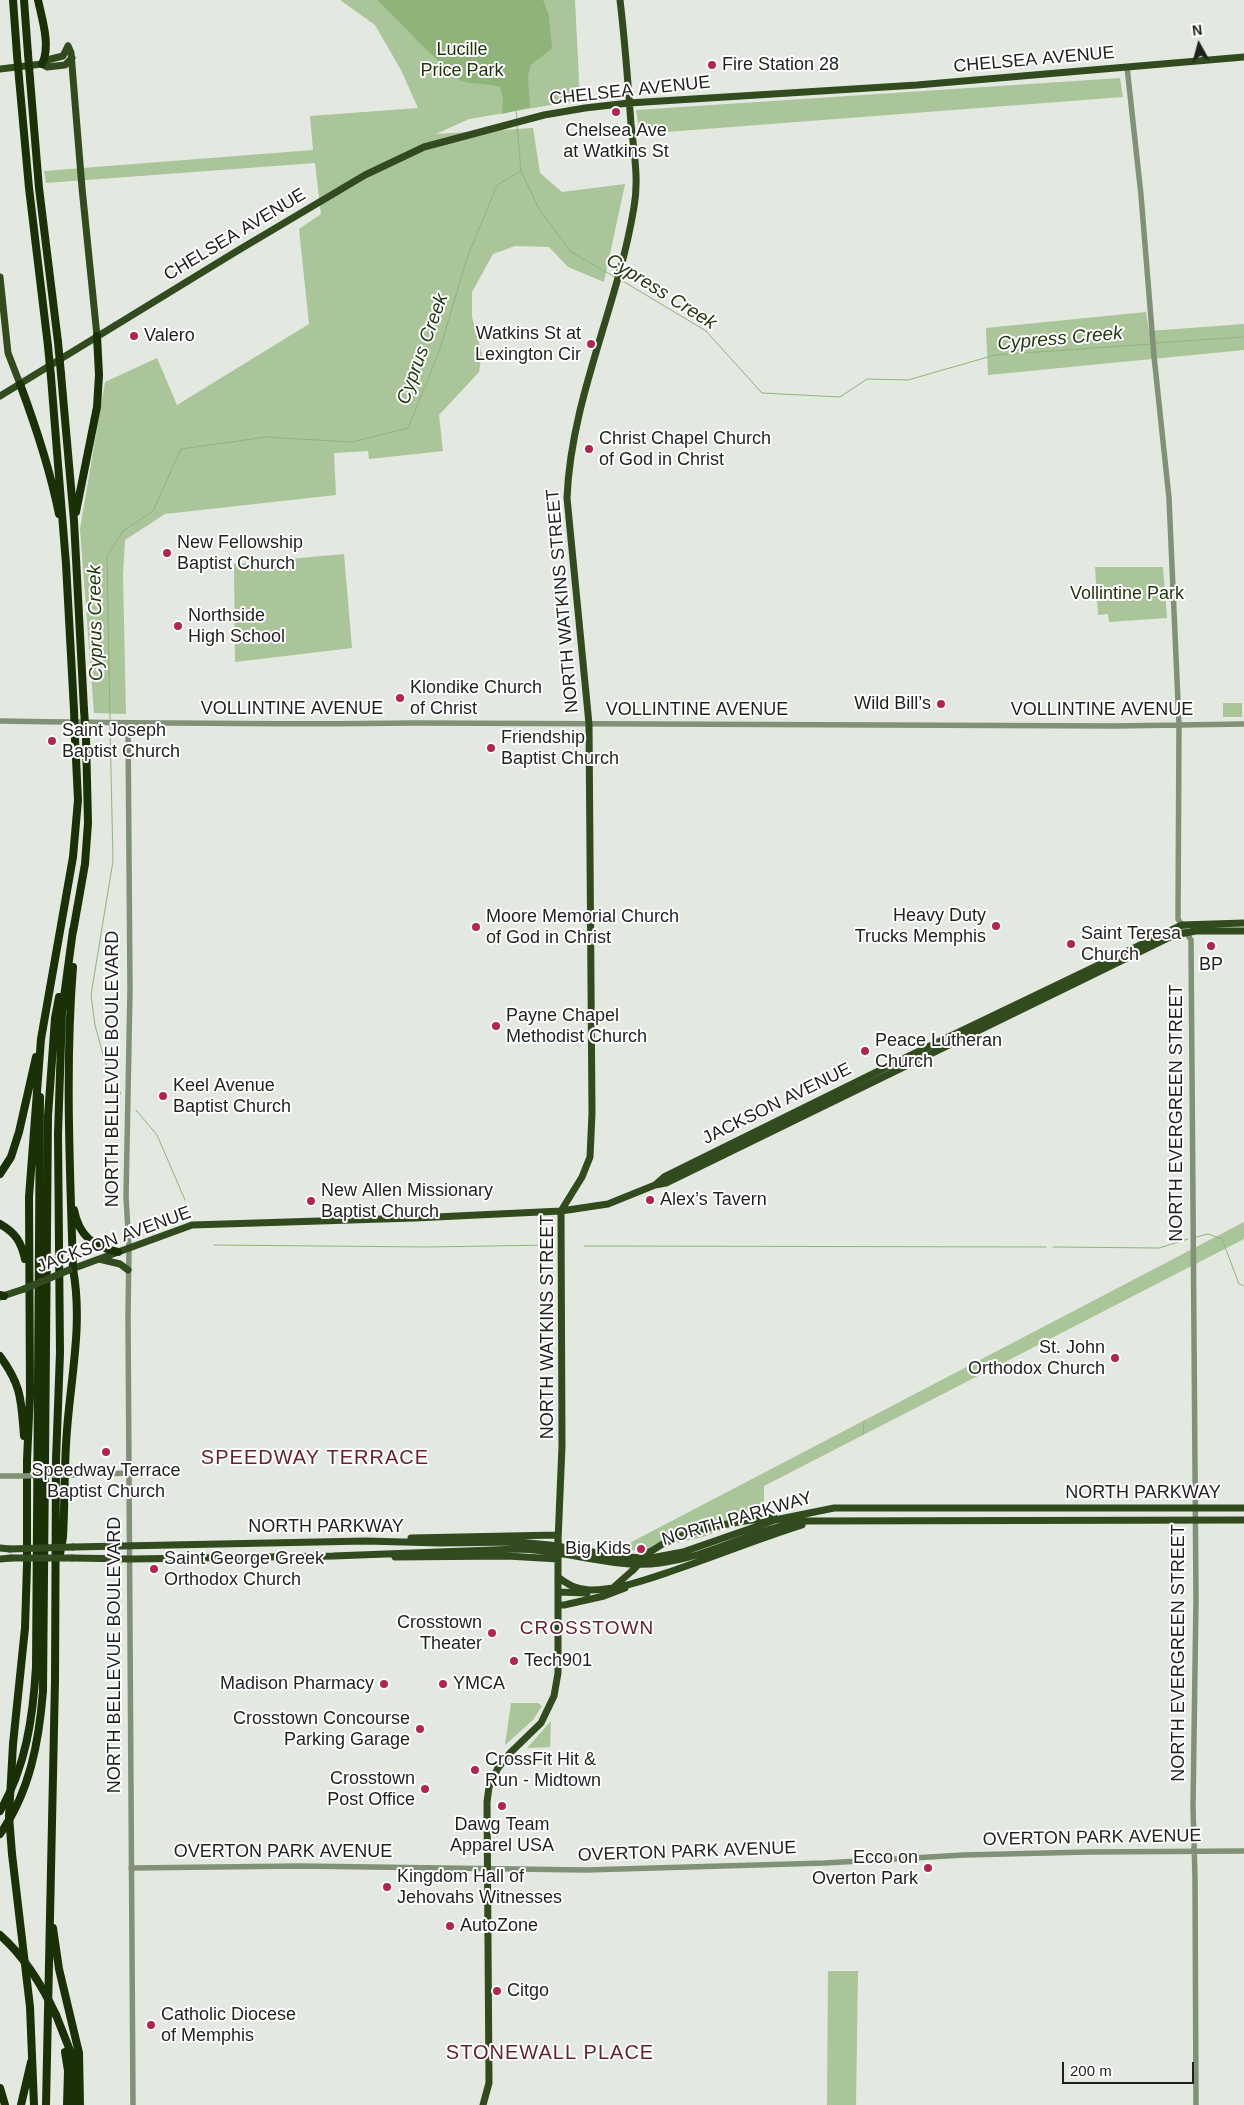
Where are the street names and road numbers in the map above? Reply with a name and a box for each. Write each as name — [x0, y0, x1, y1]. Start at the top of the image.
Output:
street label: CHELSEA AVENUE — [953, 42, 1115, 78]
street label: CHELSEA AVENUE — [548, 72, 712, 110]
street label: CHELSEA AVENUE — [160, 184, 310, 286]
street label: NORTH WATKINS STREET — [542, 488, 584, 714]
street label: VOLLINTINE AVENUE — [201, 698, 383, 720]
street label: VOLLINTINE AVENUE — [606, 699, 788, 721]
street label: VOLLINTINE AVENUE — [1011, 699, 1193, 721]
street label: NORTH BELLEVUE BOULEVARD — [102, 931, 124, 1207]
street label: NORTH EVERGREEN STREET — [1166, 984, 1188, 1242]
street label: JACKSON AVENUE — [699, 1059, 855, 1149]
street label: JACKSON AVENUE — [34, 1202, 194, 1278]
street label: NORTH WATKINS STREET — [537, 1215, 559, 1439]
street label: NORTH PARKWAY — [1065, 1482, 1221, 1504]
street label: NORTH PARKWAY — [659, 1487, 815, 1551]
street label: NORTH PARKWAY — [248, 1516, 404, 1538]
street label: NORTH BELLEVUE BOULEVARD — [104, 1517, 126, 1793]
street label: NORTH EVERGREEN STREET — [1168, 1524, 1190, 1782]
street label: OVERTON PARK AVENUE — [982, 1825, 1202, 1851]
street label: OVERTON PARK AVENUE — [577, 1837, 797, 1867]
street label: OVERTON PARK AVENUE — [174, 1841, 392, 1863]

